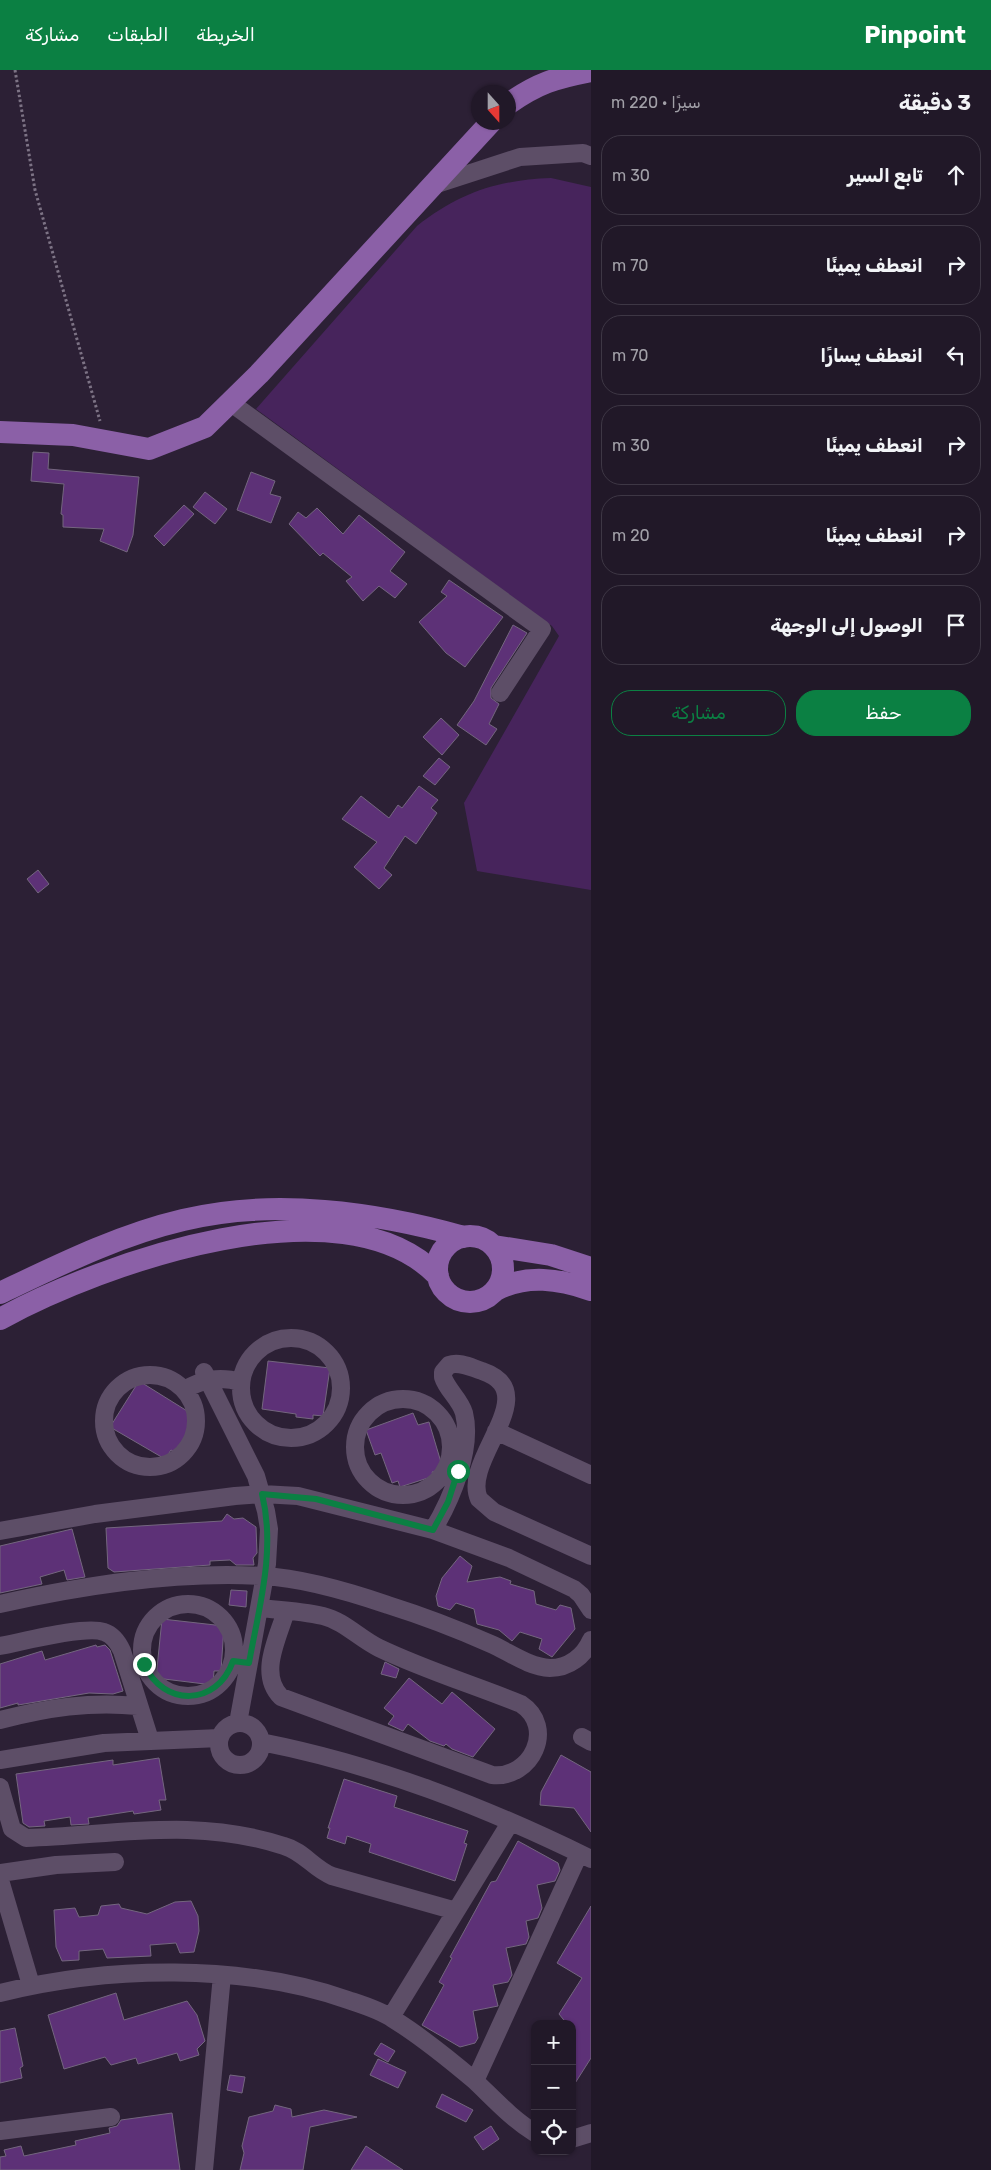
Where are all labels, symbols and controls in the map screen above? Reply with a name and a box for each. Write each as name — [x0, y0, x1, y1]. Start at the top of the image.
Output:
text: Pinpoint — [864, 21, 966, 49]
text: مشاركة — [25, 24, 79, 46]
text: الطبقات — [107, 24, 168, 46]
text: الخريطة — [196, 24, 255, 46]
north arrow — [471, 85, 516, 130]
text: 3 دقيقة — [899, 90, 971, 115]
text: سيرًا · 220 m — [611, 93, 701, 112]
icon: ahead — [942, 161, 970, 189]
text: تابع السير — [847, 164, 923, 187]
text: 30 m — [612, 166, 650, 185]
icon: right — [942, 251, 970, 279]
text: انعطف يمينًا — [826, 254, 923, 277]
text: 70 m — [612, 256, 649, 275]
icon: left — [942, 341, 970, 369]
text: انعطف يسارًا — [820, 344, 923, 367]
text: 70 m — [612, 346, 649, 365]
icon: right — [942, 431, 970, 459]
text: انعطف يمينًا — [826, 434, 923, 457]
text: 30 m — [612, 436, 650, 455]
icon: right — [942, 521, 970, 549]
text: انعطف يمينًا — [826, 524, 923, 547]
text: 20 m — [612, 526, 650, 545]
icon: arrive — [942, 611, 970, 639]
text: الوصول إلى الوجهة — [770, 614, 923, 637]
button: مشاركة — [611, 690, 786, 736]
button: حفظ — [796, 690, 971, 736]
route start — [447, 1460, 470, 1483]
route end — [133, 1653, 156, 1676]
map controls — [531, 2020, 576, 2155]
button: + — [531, 2020, 576, 2065]
button: − — [531, 2065, 576, 2110]
button: locate — [531, 2110, 576, 2155]

